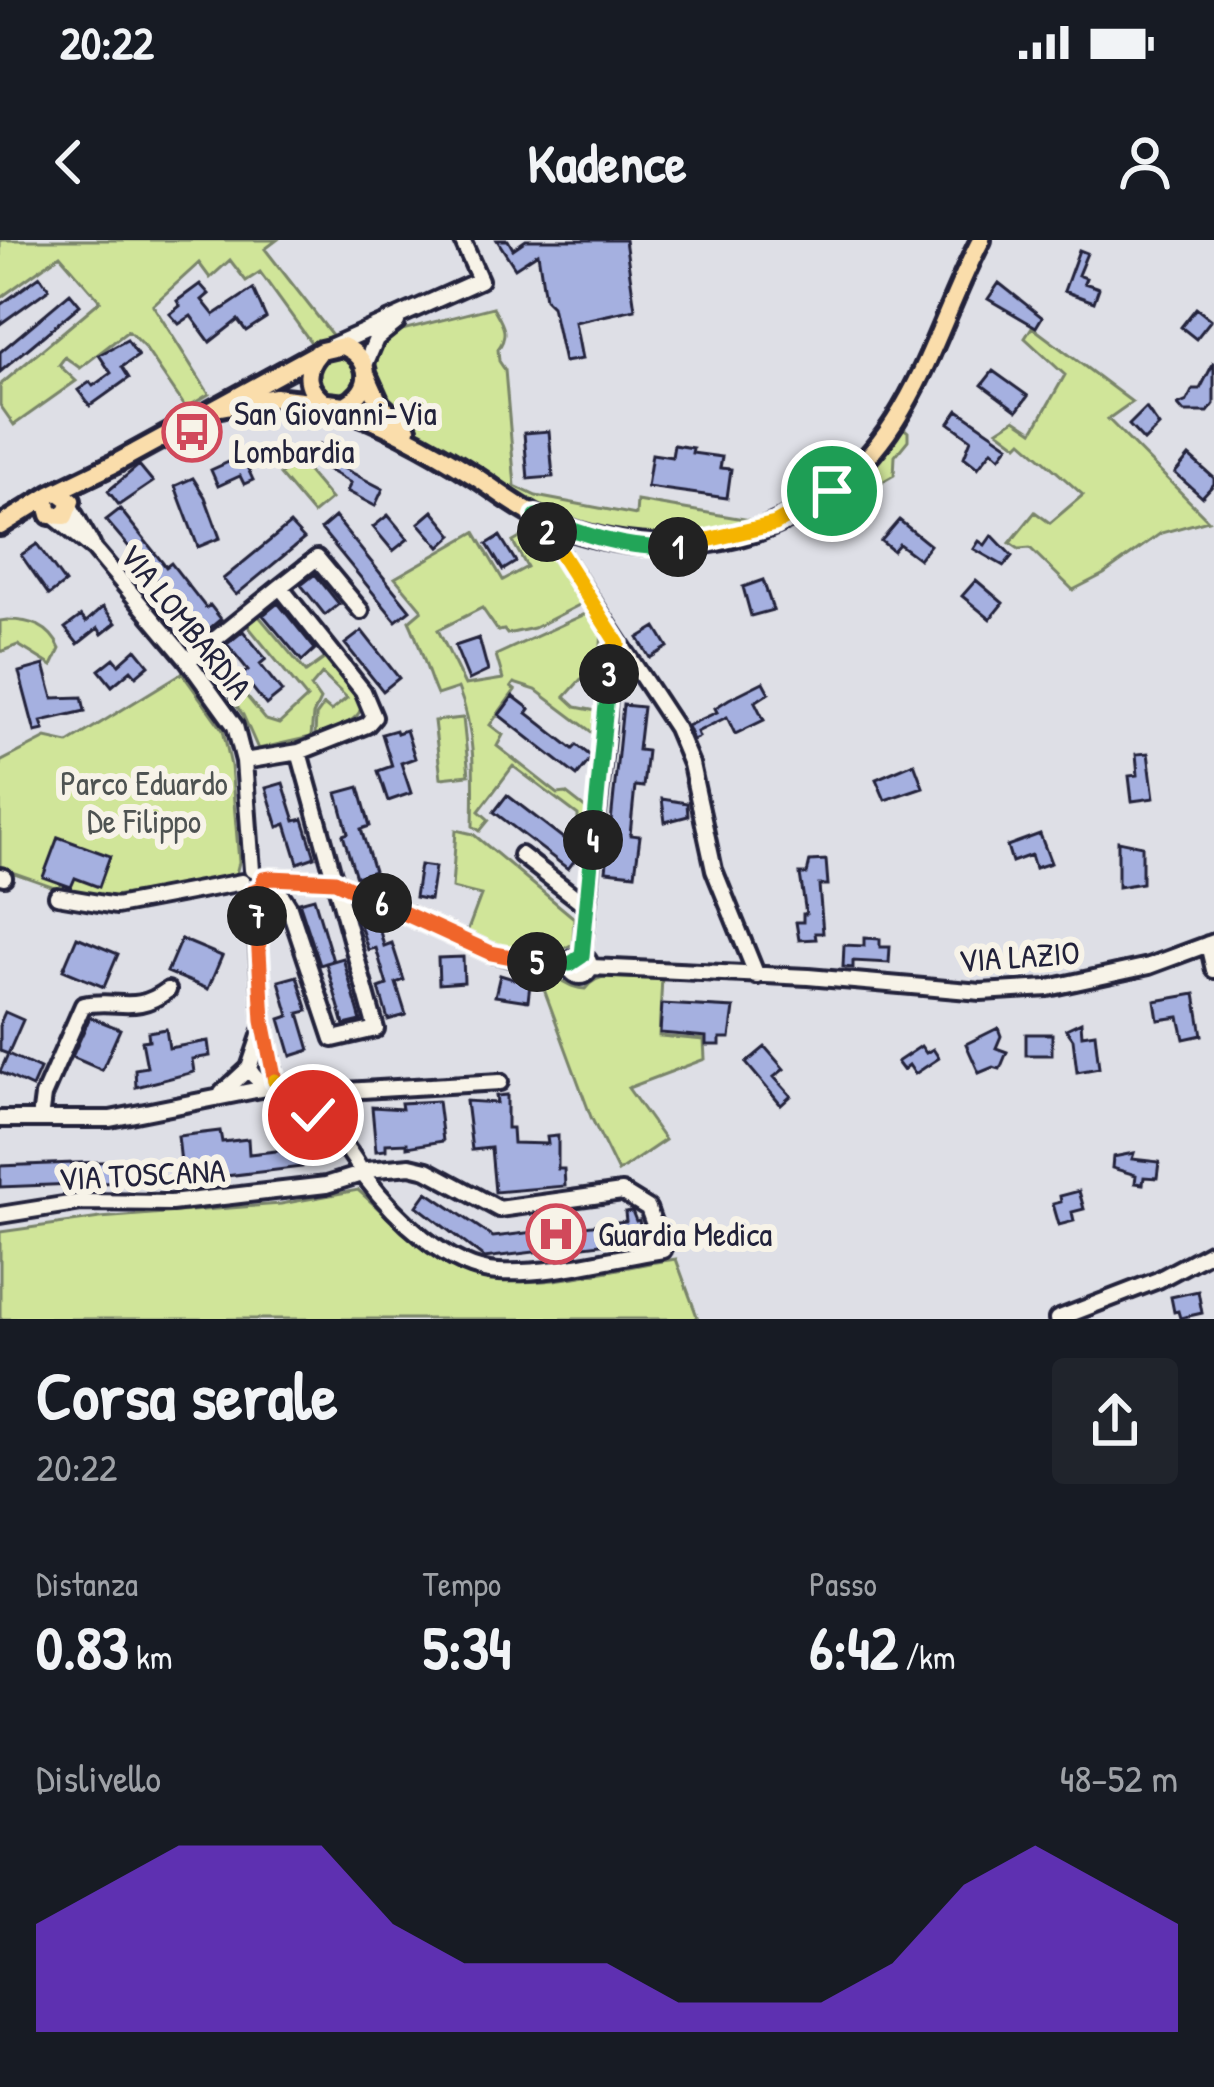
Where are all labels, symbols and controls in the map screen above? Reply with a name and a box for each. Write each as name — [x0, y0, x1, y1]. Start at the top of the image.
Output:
text: 20:22 — [60, 12, 154, 73]
text: Kadence — [528, 126, 686, 199]
icon: back — [36, 129, 102, 195]
icon: person — [1112, 129, 1178, 195]
place label: San Giovanni-Via Lombardia — [234, 391, 437, 473]
bus stop icon: San Giovanni-Via Lombardia — [161, 401, 223, 463]
pin — [781, 440, 883, 542]
icon: arrive — [799, 458, 865, 524]
pin: 2 — [517, 502, 577, 562]
text: 2 — [539, 510, 555, 554]
pin: 1 — [648, 517, 708, 577]
text: 1 — [672, 525, 684, 569]
street label: VIA LOMBARDIA — [110, 534, 262, 708]
pin: 3 — [579, 644, 639, 704]
text: 3 — [602, 652, 616, 696]
park label: Parco Eduardo De Filippo — [60, 761, 228, 844]
pin: 4 — [563, 810, 623, 870]
text: 4 — [587, 818, 599, 862]
pin: 6 — [352, 873, 412, 933]
text: 6 — [375, 881, 389, 925]
pin: 7 — [227, 886, 287, 946]
text: 7 — [249, 894, 265, 938]
street label: VIA LAZIO — [957, 930, 1081, 982]
pin: 5 — [507, 932, 567, 992]
text: 5 — [530, 940, 544, 984]
pin — [262, 1064, 364, 1166]
icon: check — [280, 1082, 346, 1148]
street label: VIA TOSCANA — [58, 1148, 226, 1200]
hospital icon: Guardia Medica — [525, 1203, 587, 1265]
place label: Guardia Medica — [598, 1212, 772, 1256]
text: Corsa serale — [36, 1350, 337, 1440]
button: share — [1052, 1358, 1178, 1484]
text: 20:22 — [36, 1440, 117, 1493]
text: Distanza — [36, 1562, 138, 1606]
text: Tempo — [423, 1562, 501, 1606]
text: Passo — [809, 1562, 877, 1606]
text: 0.83 — [36, 1606, 129, 1688]
text: 5:34 — [423, 1606, 511, 1688]
text: 6:42 — [809, 1606, 898, 1688]
text: km — [129, 1635, 172, 1679]
text: /km — [898, 1635, 955, 1679]
text: Dislivello — [36, 1751, 161, 1804]
text: 48–52 m — [1060, 1751, 1178, 1804]

